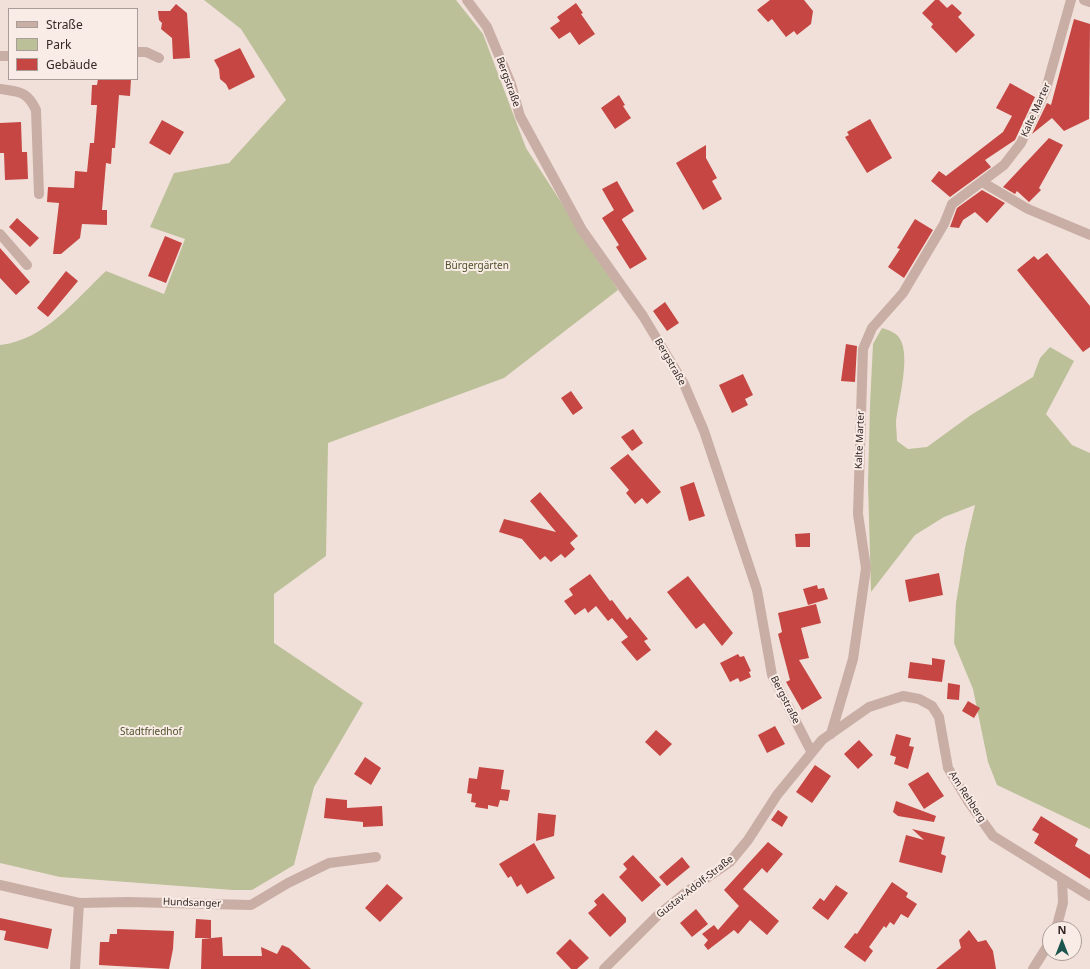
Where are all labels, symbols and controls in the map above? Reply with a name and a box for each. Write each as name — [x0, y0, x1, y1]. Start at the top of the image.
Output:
legend — [8, 8, 138, 80]
text: Straße — [46, 16, 83, 33]
text: Park — [46, 36, 71, 53]
street label: Bergstraße — [493, 55, 523, 109]
text: Gebäude — [46, 56, 97, 73]
street label: Kalte Marter — [1019, 81, 1053, 139]
park label: Bürgergärten — [445, 260, 509, 272]
street label: Bergstraße — [652, 336, 688, 388]
street label: Kalte Marter — [853, 411, 867, 469]
street label: Bergstraße — [768, 674, 802, 726]
park label: Stadtfriedhof — [120, 726, 182, 738]
street label: Am Rehberg — [946, 769, 988, 825]
street label: Gustav-Adolf-Straße — [654, 853, 736, 921]
street label: Hundsanger — [163, 896, 221, 910]
north arrow — [1042, 921, 1082, 961]
text: N — [1058, 922, 1066, 937]

